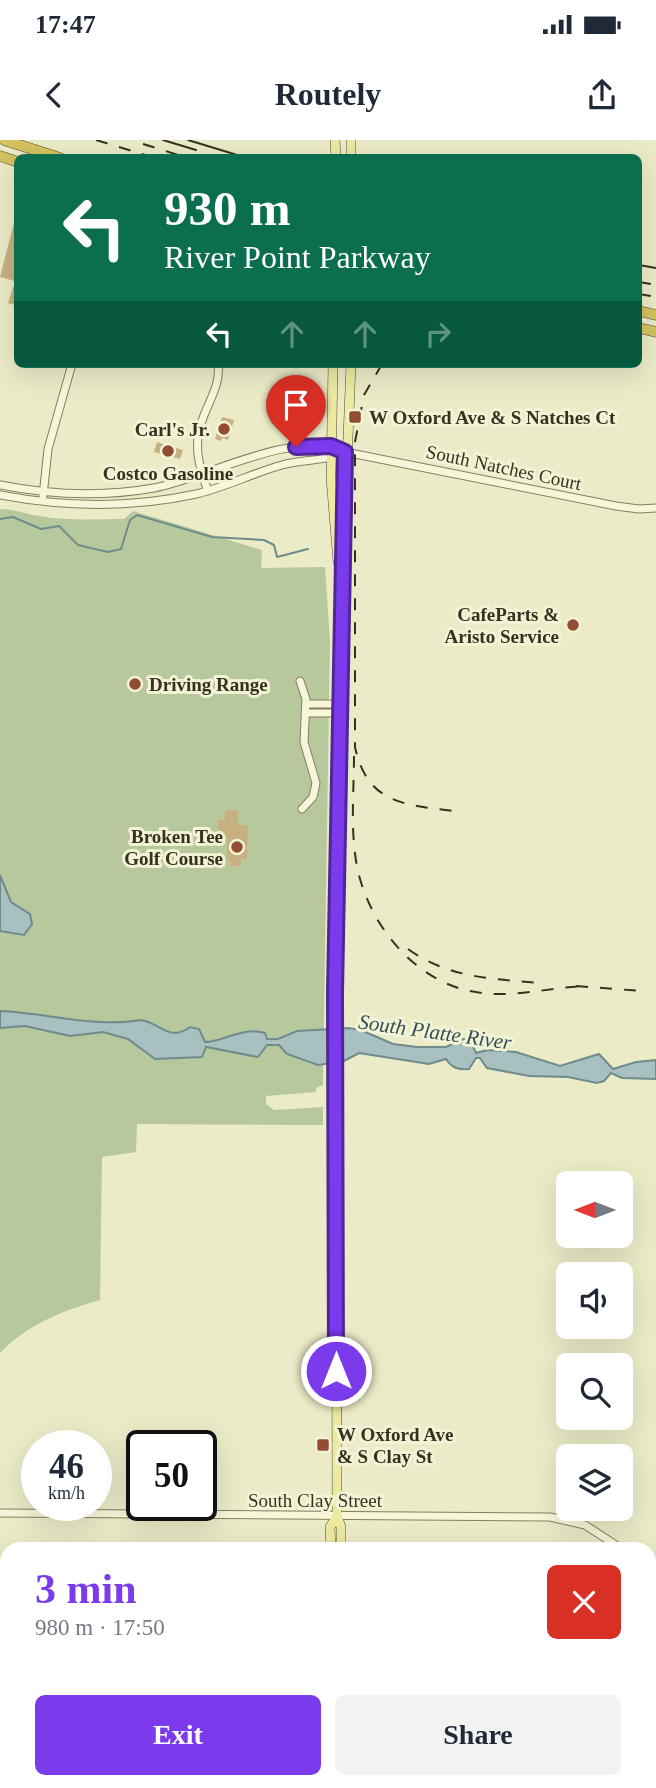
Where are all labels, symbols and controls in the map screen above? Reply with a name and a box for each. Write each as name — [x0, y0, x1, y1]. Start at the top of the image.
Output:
text: 17:47 — [35, 10, 96, 39]
icon: back — [35, 76, 73, 114]
text: Routely — [275, 76, 381, 112]
icon: share — [583, 76, 621, 114]
text: 930 m — [164, 181, 291, 236]
icon: left — [49, 182, 140, 273]
text: River Point Parkway — [164, 239, 431, 275]
icon: left — [200, 315, 238, 353]
icon: ahead — [273, 315, 311, 353]
icon: ahead — [346, 315, 384, 353]
icon: right — [419, 315, 457, 353]
pin — [266, 375, 326, 447]
icon: arrive — [277, 386, 315, 424]
place label: W Oxford Ave & S Natches Ct — [369, 407, 616, 428]
marker: W Oxford Ave & S Natches Ct — [347, 409, 363, 425]
place label: Carl's Jr. — [135, 419, 210, 440]
marker: Carl's Jr. — [216, 421, 232, 437]
street label: South Natches Court — [424, 441, 584, 494]
marker: Costco Gasoline — [160, 443, 176, 459]
place label: Costco Gasoline — [103, 463, 233, 484]
place label: CafeParts & Aristo Service — [445, 604, 559, 647]
marker: CafeParts & Aristo Service — [565, 617, 581, 633]
place label: Driving Range — [149, 674, 268, 695]
marker: Driving Range — [127, 676, 143, 692]
place label: Broken Tee Golf Course — [124, 826, 223, 869]
marker: Broken Tee Golf Course — [229, 839, 245, 855]
water label: South Platte River — [357, 1009, 514, 1055]
north arrow — [556, 1171, 634, 1248]
map controls — [556, 1171, 633, 1521]
button: sound — [556, 1262, 633, 1339]
position arrow — [299, 1334, 373, 1408]
button: search — [556, 1353, 633, 1430]
place label: W Oxford Ave & S Clay St — [337, 1424, 453, 1467]
speed limit sign: 50 — [126, 1430, 217, 1521]
marker: W Oxford Ave & S Clay St — [315, 1437, 331, 1453]
button: layers — [556, 1444, 633, 1521]
text: 46 — [49, 1447, 84, 1486]
text: km/h — [48, 1483, 85, 1503]
street label: South Clay Street — [248, 1490, 383, 1511]
button: close — [547, 1565, 621, 1639]
text: 3 min — [35, 1566, 137, 1612]
text: 980 m · 17:50 — [35, 1615, 165, 1640]
button: Exit — [35, 1695, 321, 1775]
button: Share — [335, 1695, 621, 1775]

